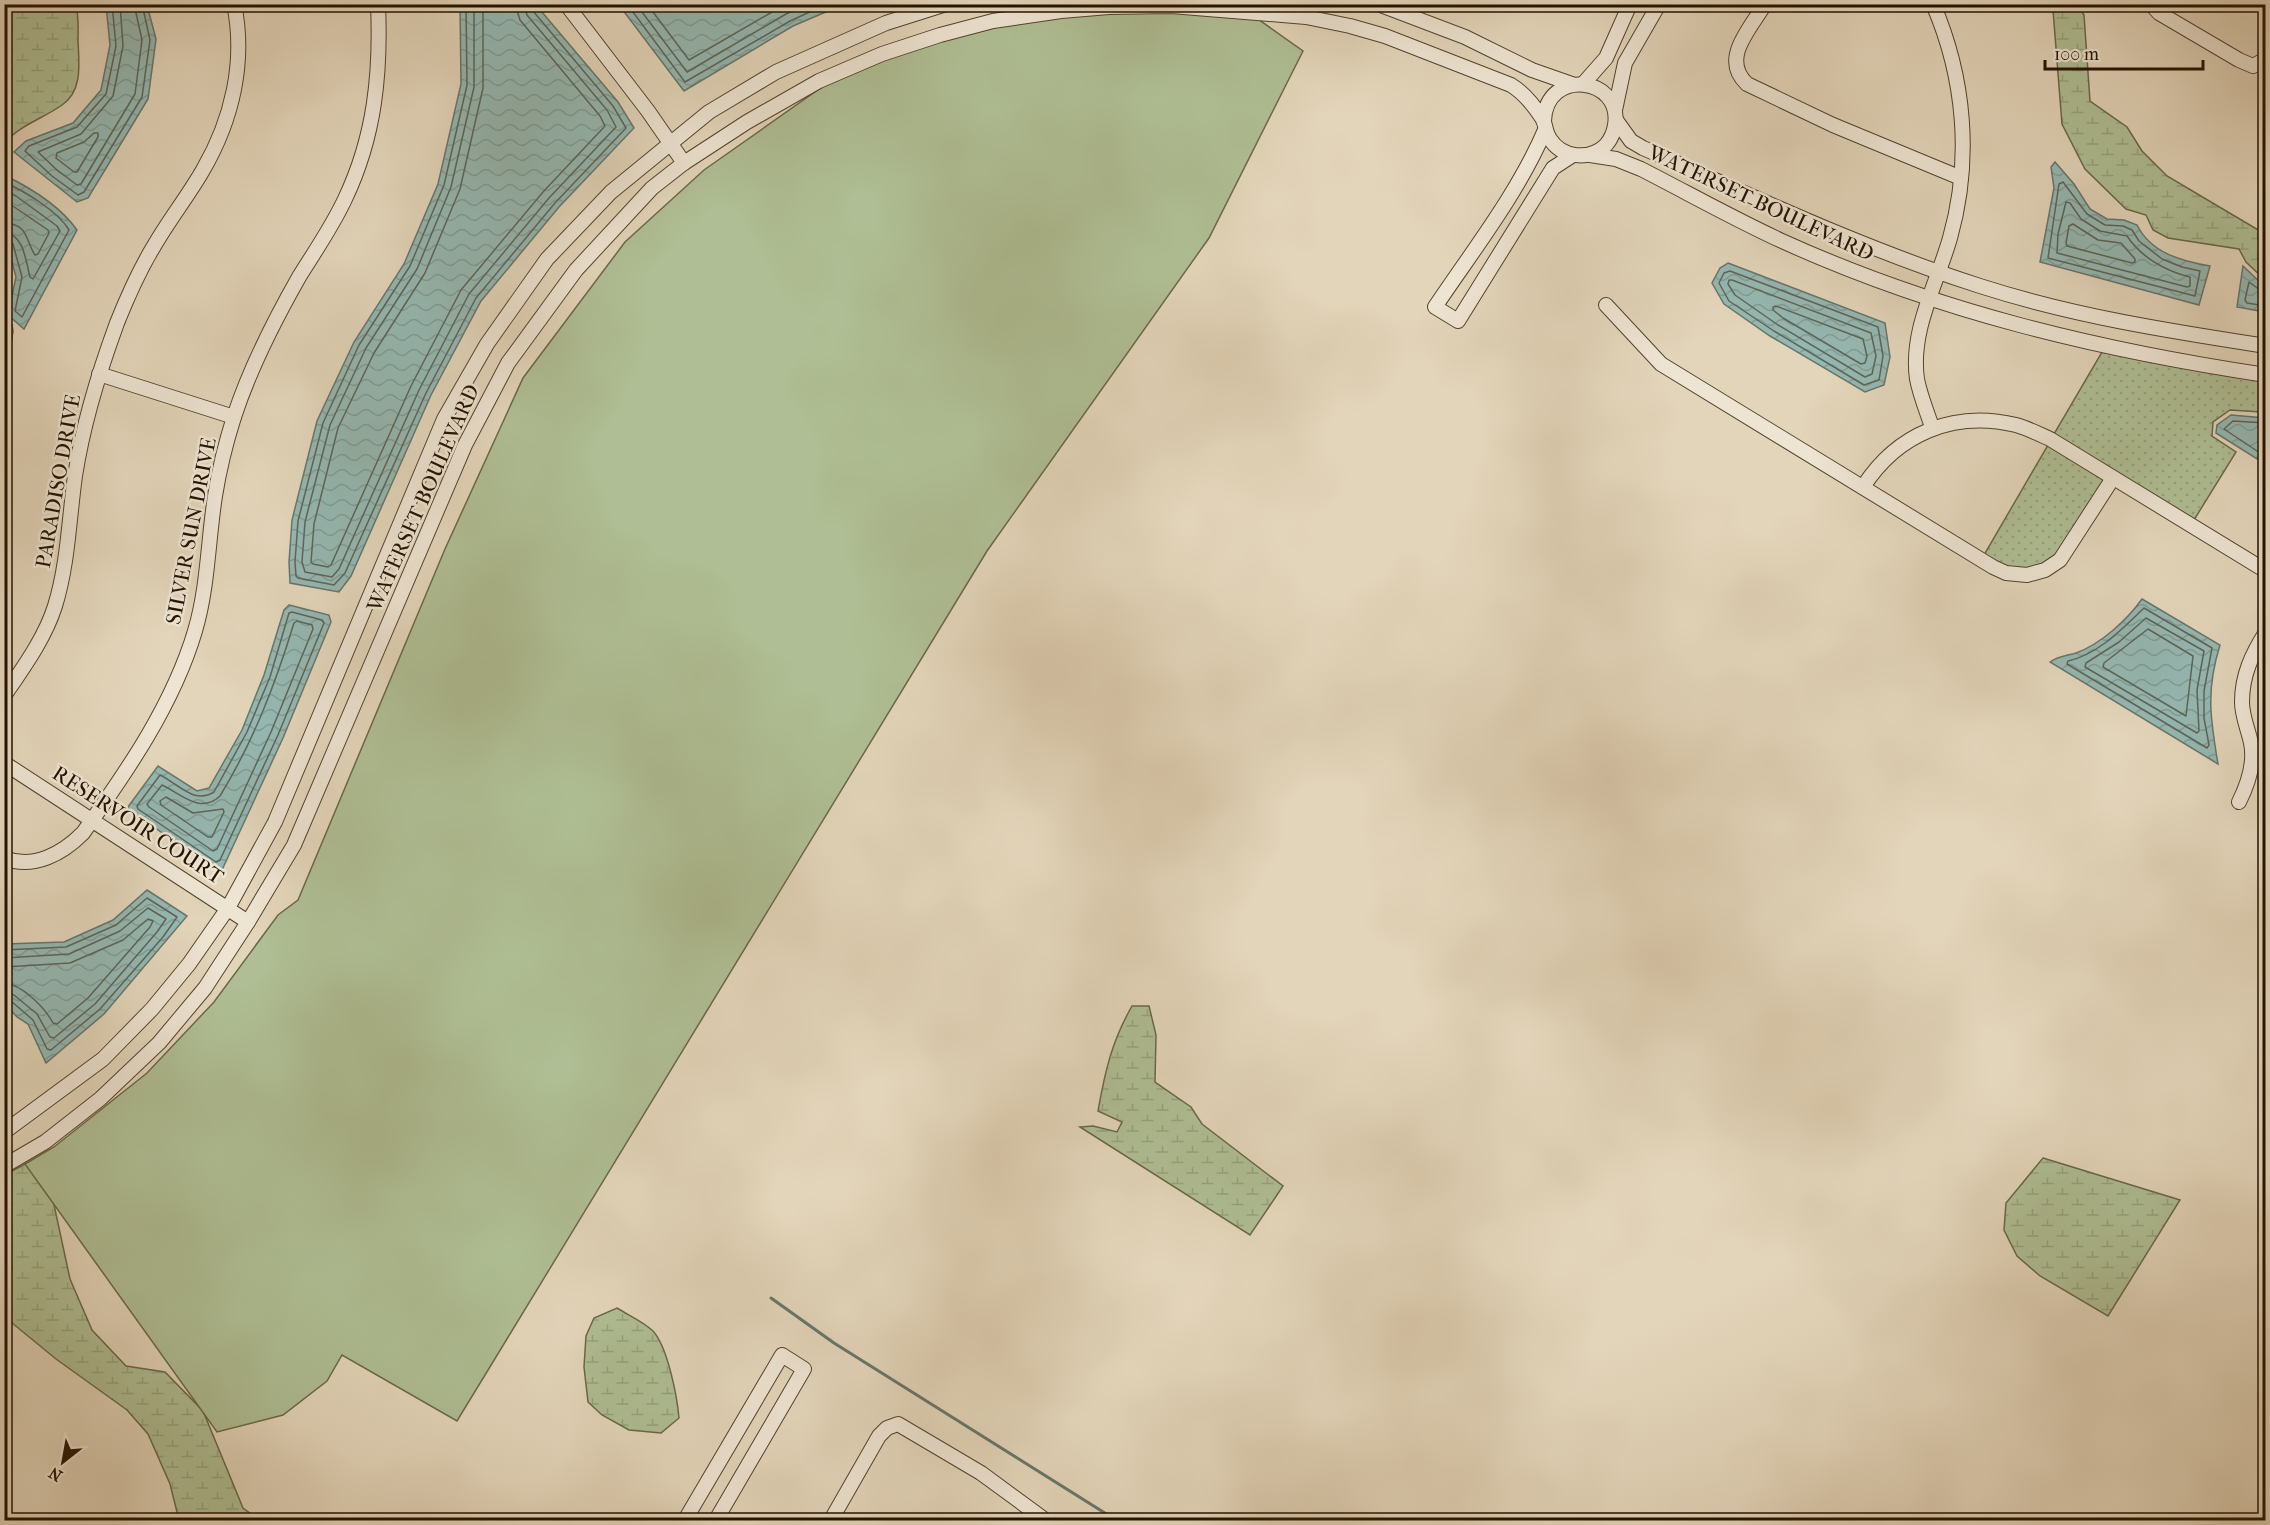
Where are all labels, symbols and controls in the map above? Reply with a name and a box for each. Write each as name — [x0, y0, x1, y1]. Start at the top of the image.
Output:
scale bar — [2045, 33, 2202, 71]
text: 100 m — [2054, 44, 2099, 65]
street label: WATERSET BOULEVARD — [1644, 140, 1878, 266]
street label: WATERSET BOULEVARD — [362, 381, 484, 616]
street label: PARADISO DRIVE — [31, 392, 85, 570]
street label: SILVER SUN DRIVE — [161, 435, 221, 626]
street label: RESERVOIR COURT — [48, 761, 229, 890]
north arrow — [33, 1432, 93, 1492]
text: N — [45, 1463, 66, 1486]

